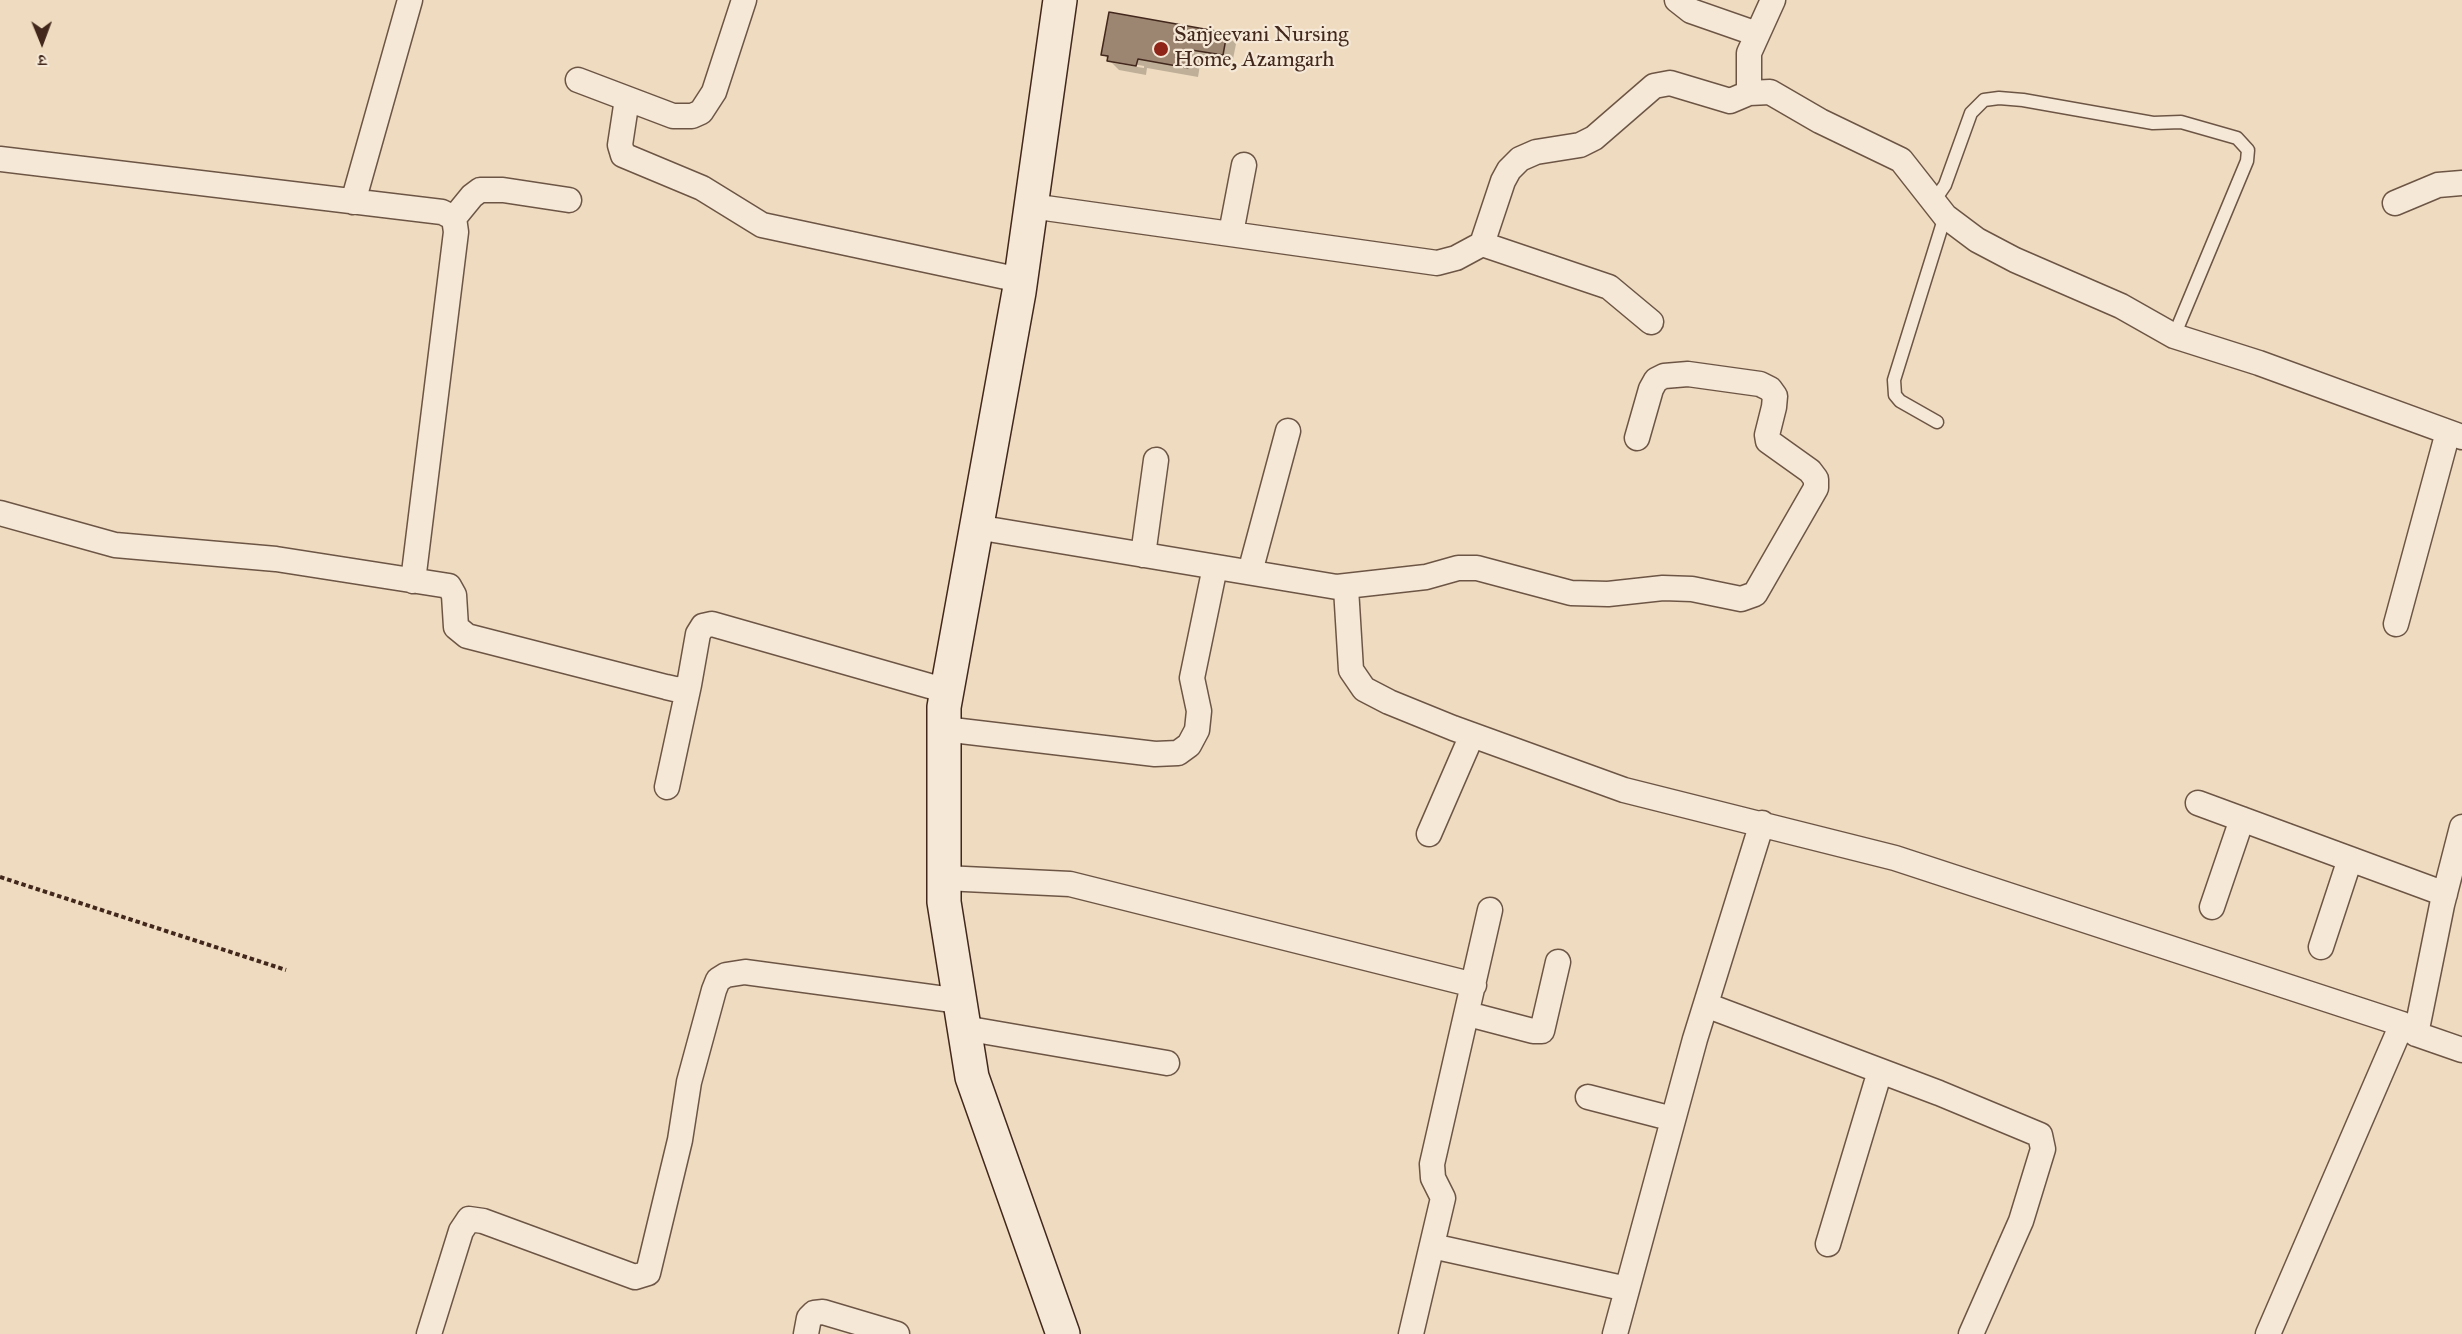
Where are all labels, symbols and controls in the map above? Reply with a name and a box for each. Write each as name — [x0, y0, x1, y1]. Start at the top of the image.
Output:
north arrow — [12, 12, 72, 72]
place label: Sanjeevani Nursing Home, Azamgarh — [1174, 23, 1348, 74]
marker: Sanjeevani Nursing Home, Azamgarh — [1152, 40, 1170, 58]
text: उ — [38, 51, 47, 70]

